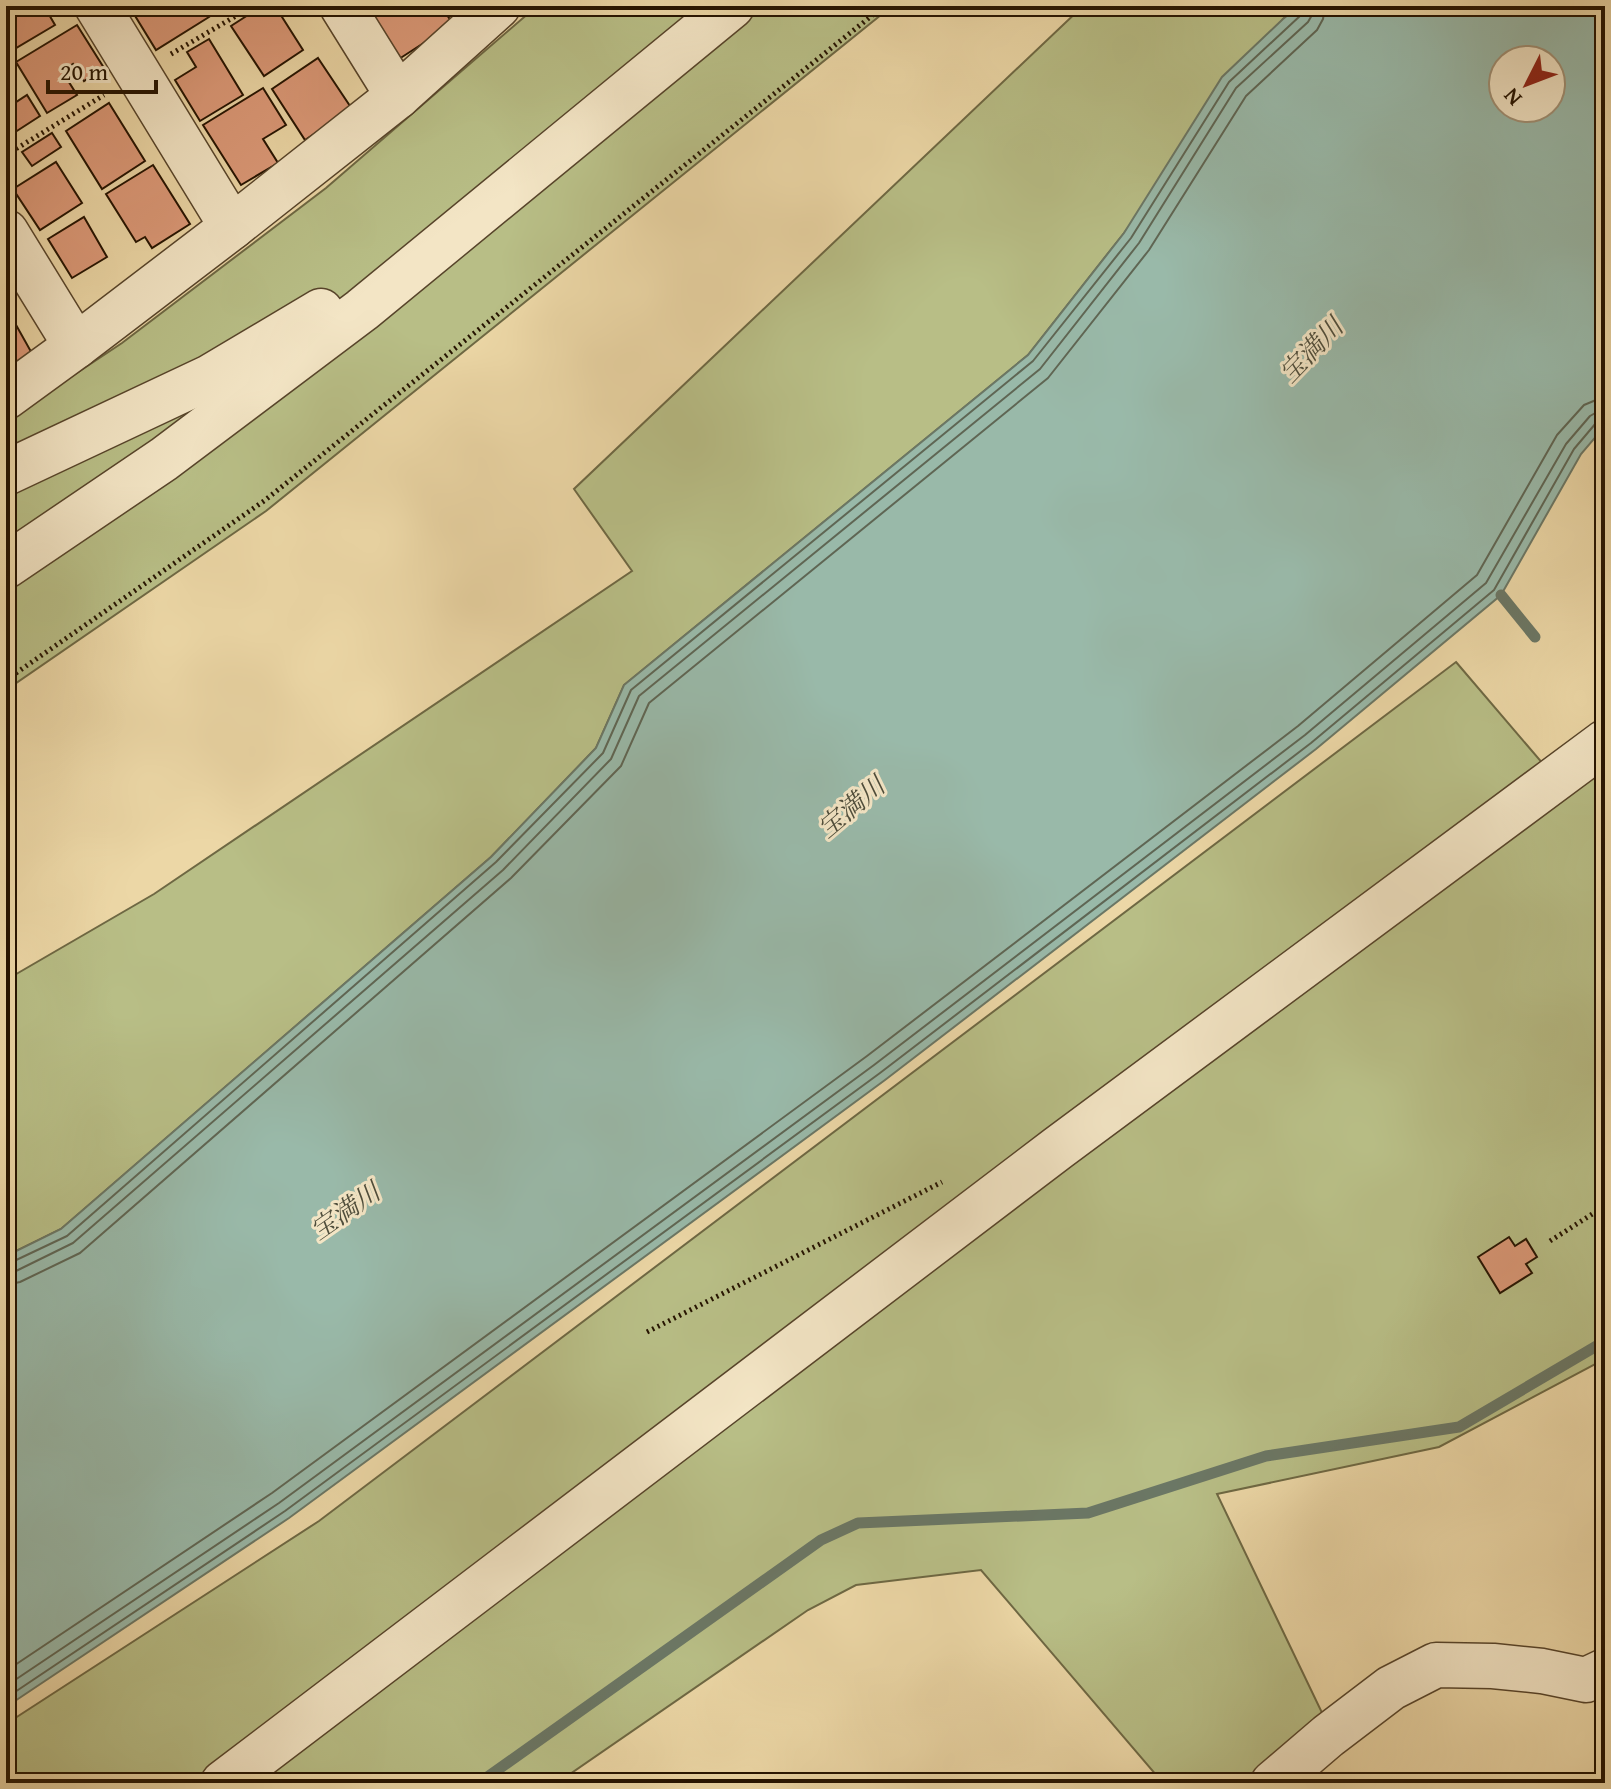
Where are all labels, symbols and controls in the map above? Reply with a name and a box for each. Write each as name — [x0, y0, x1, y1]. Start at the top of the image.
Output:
scale bar — [48, 44, 156, 94]
north arrow — [1487, 44, 1567, 124]
text: 20 m — [60, 54, 108, 89]
text: N — [1495, 81, 1529, 114]
water label: 宝満川 — [1270, 306, 1354, 391]
water label: 宝満川 — [808, 765, 895, 847]
water label: 宝満川 — [302, 1171, 390, 1249]

